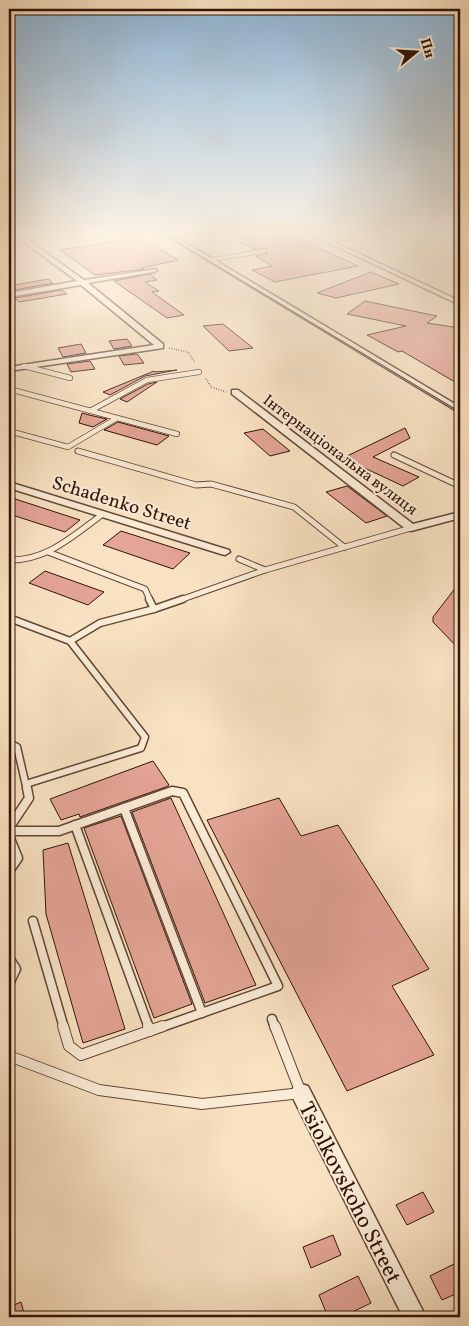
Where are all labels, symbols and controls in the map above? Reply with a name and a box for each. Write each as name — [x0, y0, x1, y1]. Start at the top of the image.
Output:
north arrow — [392, 28, 442, 78]
text: Пн — [415, 36, 439, 61]
street label: Інтернаціональна вулиця — [258, 390, 422, 521]
street label: Schadenko Street — [49, 470, 194, 538]
street label: Tsiolkovskoho Street — [290, 1097, 408, 1290]

